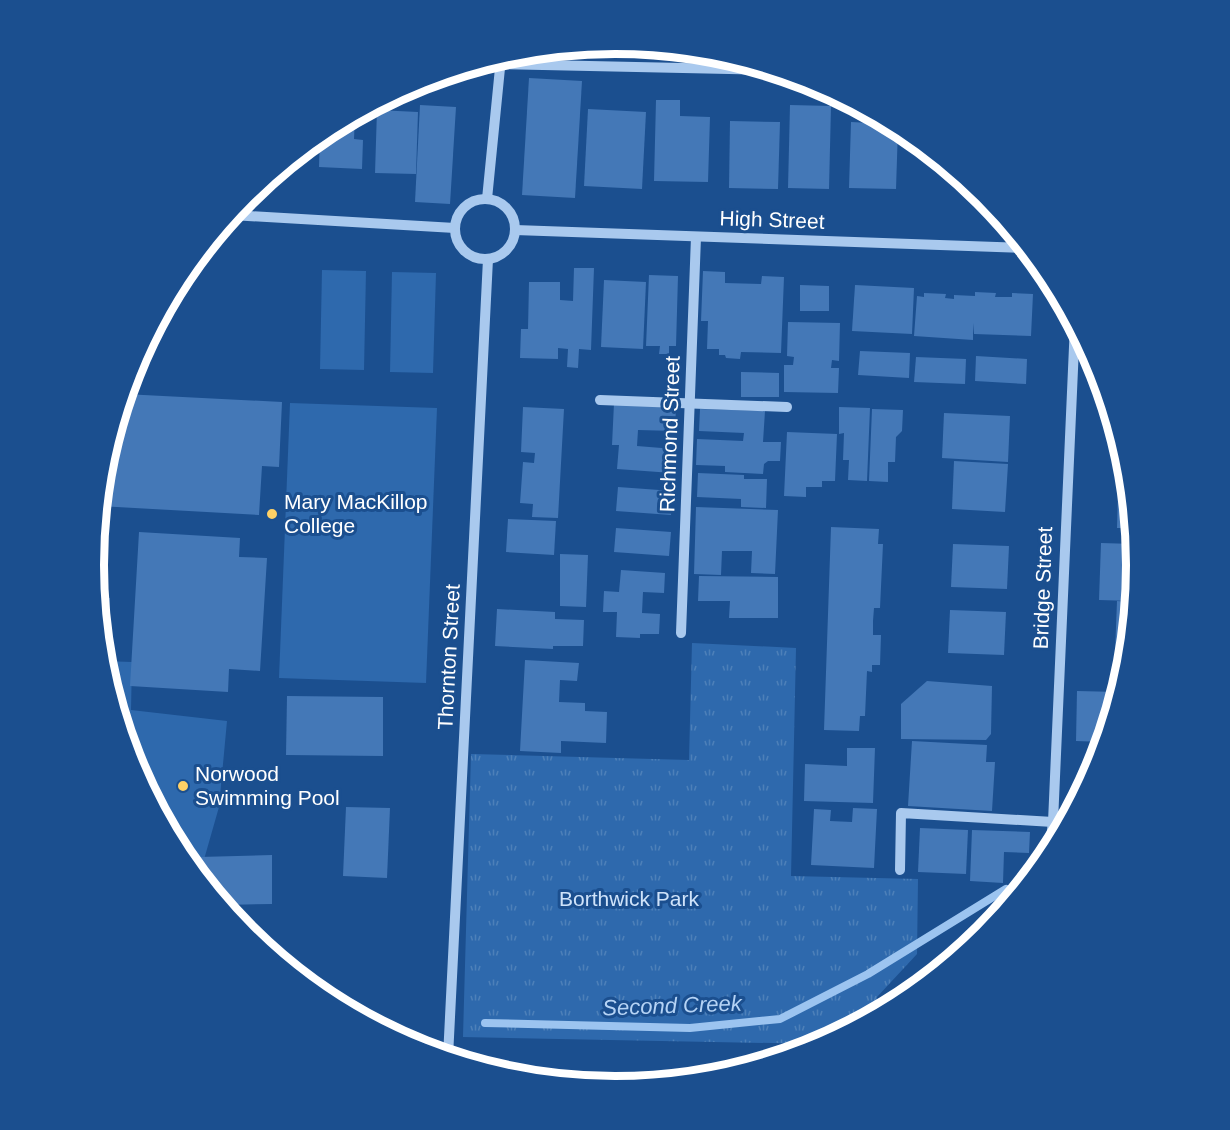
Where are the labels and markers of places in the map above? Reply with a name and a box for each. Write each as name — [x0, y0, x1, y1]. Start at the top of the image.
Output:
place label: Mary MacKillop College — [284, 490, 428, 537]
marker: Mary MacKillop College — [265, 507, 279, 521]
place label: Norwood Swimming Pool — [195, 762, 340, 809]
marker: Norwood Swimming Pool — [176, 779, 190, 793]

